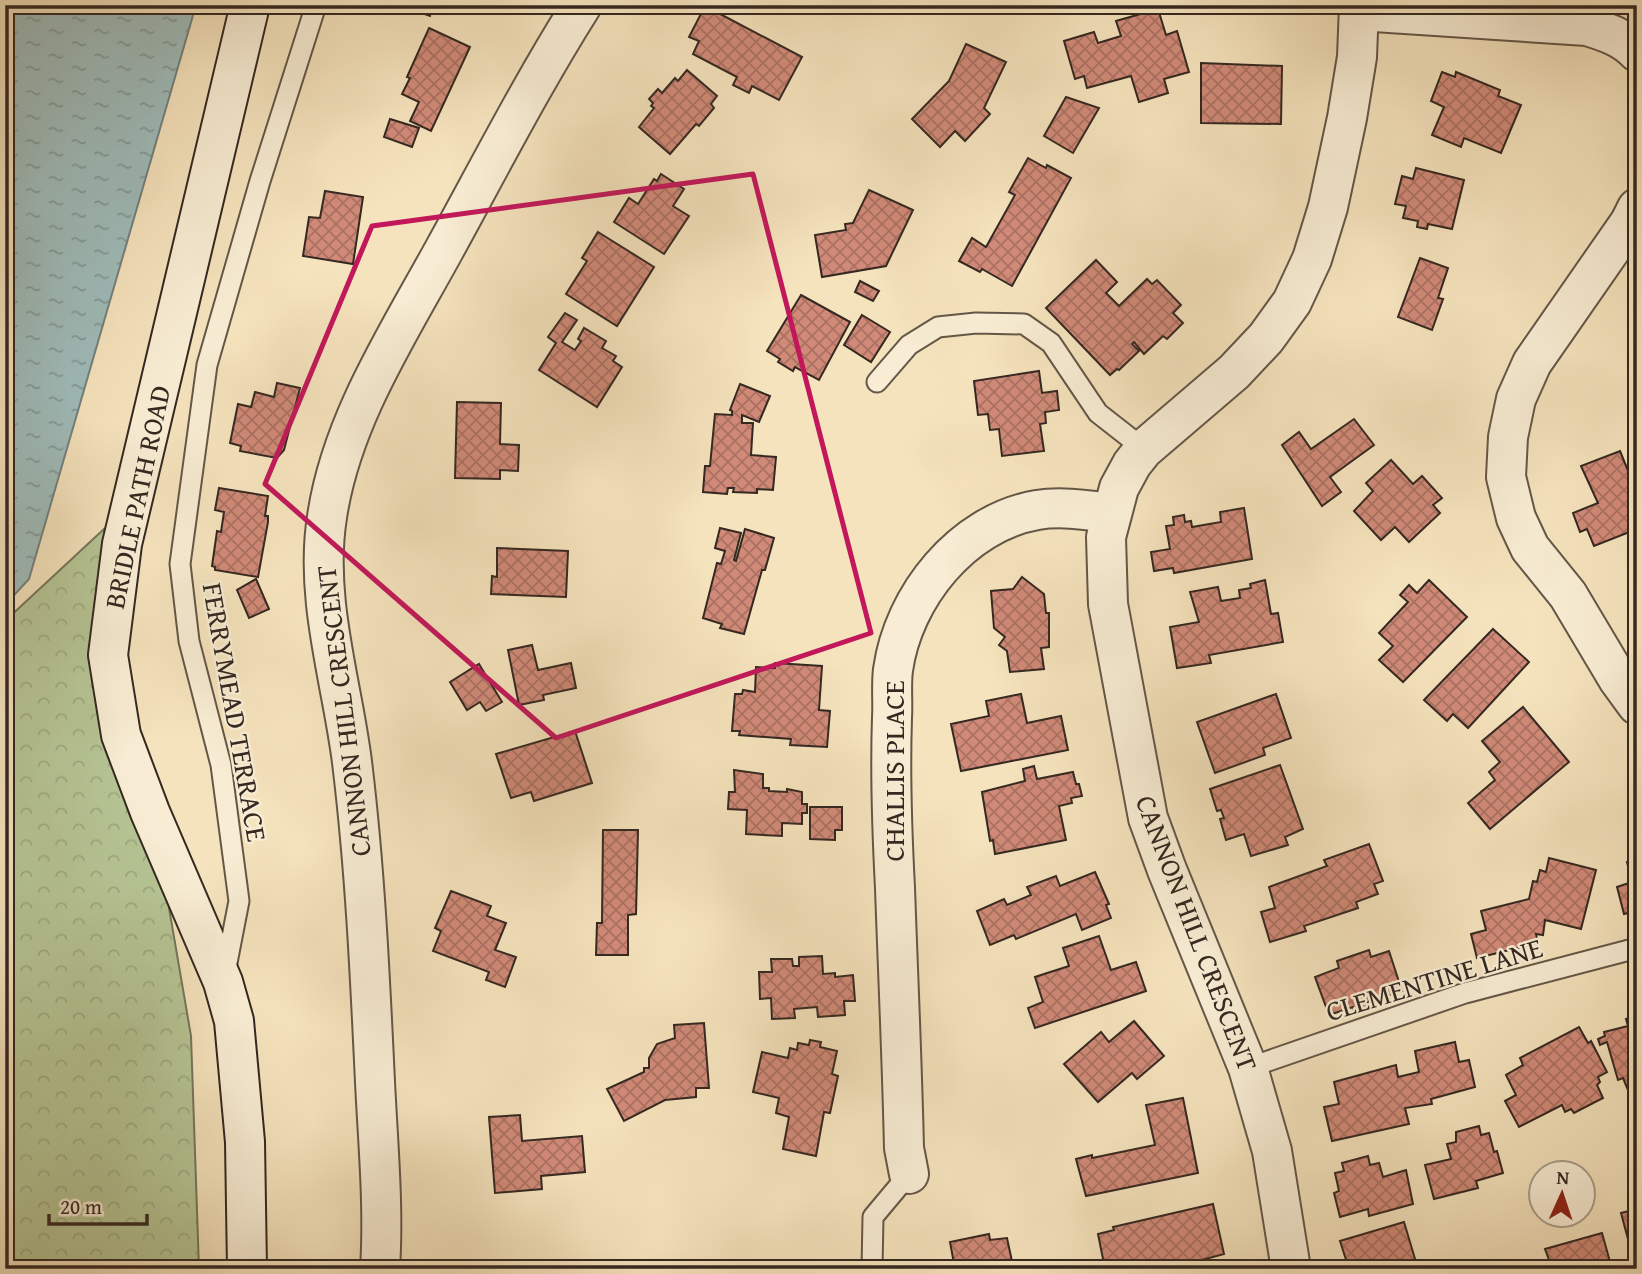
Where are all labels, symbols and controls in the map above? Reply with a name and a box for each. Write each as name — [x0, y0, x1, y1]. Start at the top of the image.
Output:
street label: BRIDLE PATH ROAD — [93, 381, 180, 612]
street label: CANNON HILL CRESCENT — [304, 563, 381, 859]
street label: FERRYMEAD TERRACE — [193, 579, 278, 845]
street label: CHALLIS PLACE — [873, 680, 914, 862]
street label: CANNON HILL CRESCENT — [1126, 789, 1269, 1077]
street label: CLEMENTINE LANE — [1321, 926, 1547, 1031]
north arrow — [1526, 1158, 1596, 1228]
text: N — [1556, 1163, 1570, 1191]
scale bar — [49, 1183, 147, 1227]
text: 20 m — [60, 1191, 102, 1222]

